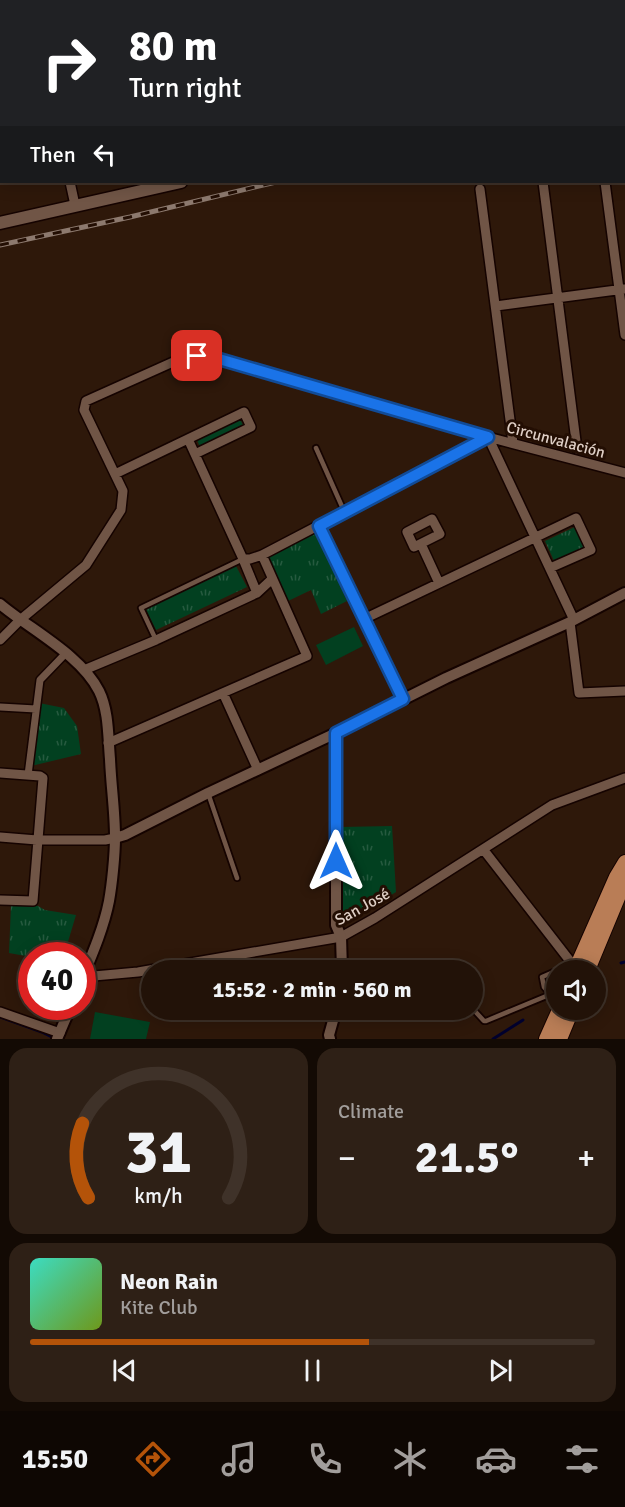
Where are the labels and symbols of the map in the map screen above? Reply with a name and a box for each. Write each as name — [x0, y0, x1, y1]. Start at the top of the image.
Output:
pin — [171, 330, 222, 381]
street label: Circunvalación — [504, 417, 607, 463]
position arrow — [304, 829, 368, 893]
street label: San José — [332, 884, 393, 930]
speed limit sign: 40 — [18, 942, 96, 1020]

